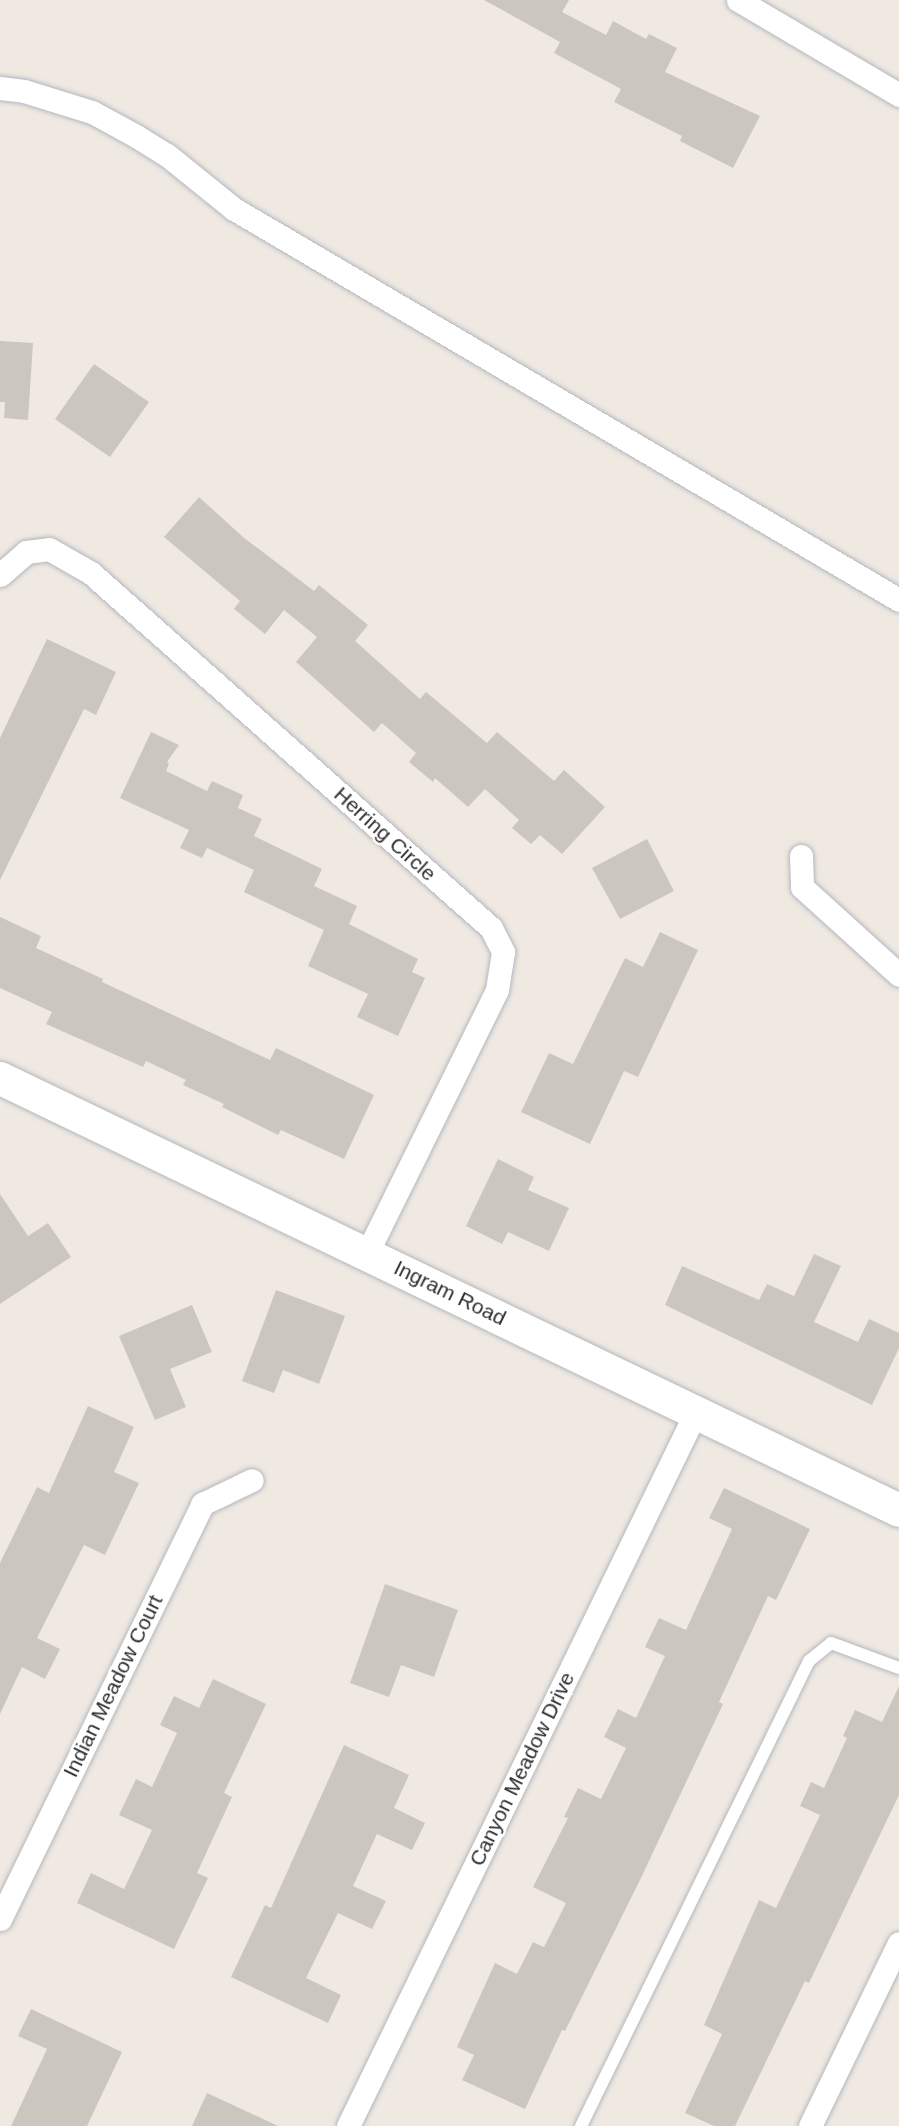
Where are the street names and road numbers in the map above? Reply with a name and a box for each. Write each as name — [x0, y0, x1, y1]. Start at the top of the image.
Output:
street label: Herring Circle — [329, 782, 441, 886]
street label: Ingram Road — [390, 1255, 510, 1331]
street label: Indian Meadow Court — [58, 1591, 168, 1781]
street label: Canyon Meadow Drive — [464, 1668, 580, 1870]

